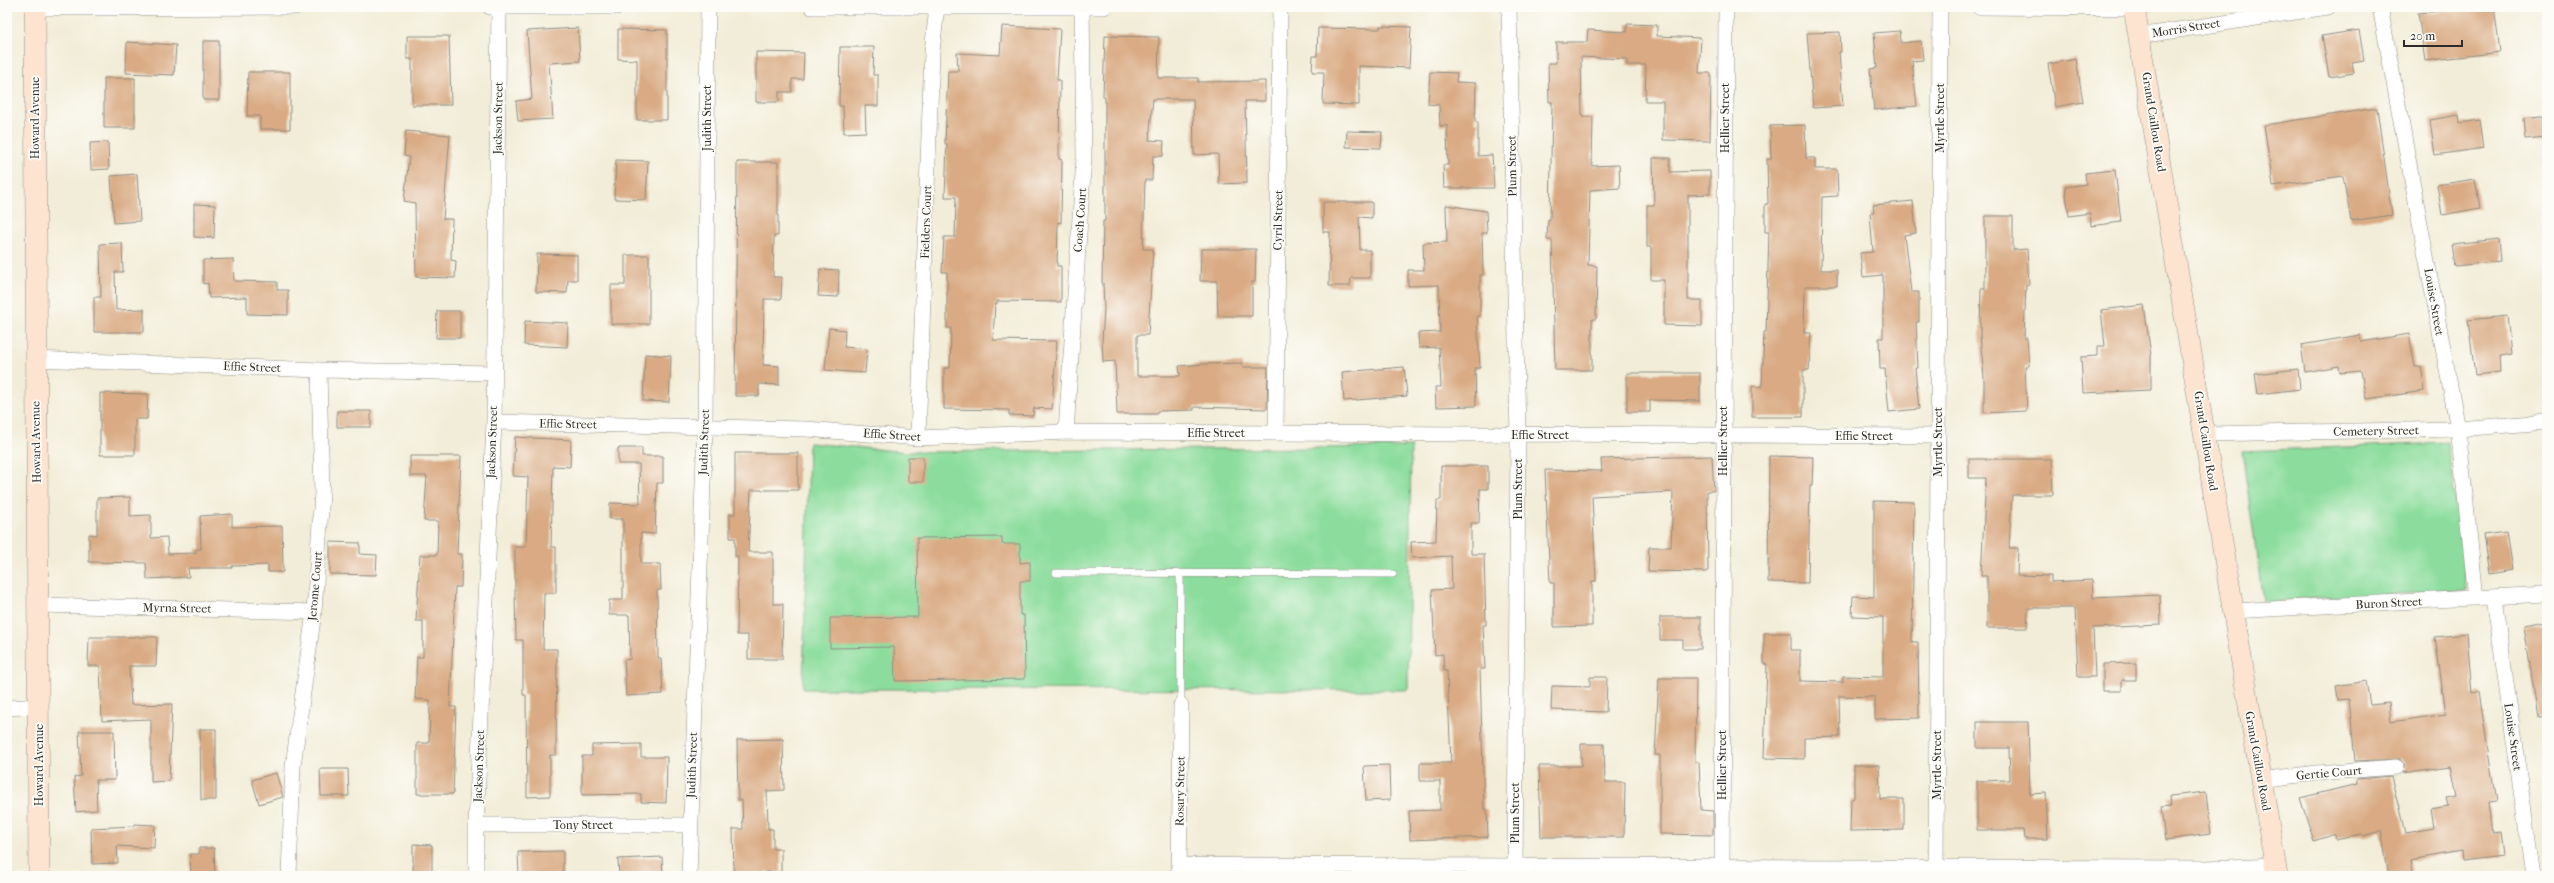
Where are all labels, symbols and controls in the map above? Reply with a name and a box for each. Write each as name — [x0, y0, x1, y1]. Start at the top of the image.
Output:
street label: Morris Street — [2151, 16, 2222, 40]
scale bar — [2404, 22, 2462, 48]
text: 20 m — [2410, 29, 2435, 43]
street label: Grand Caillou Road — [2139, 71, 2169, 173]
street label: Howard Avenue — [28, 77, 42, 159]
street label: Jackson Street — [490, 81, 506, 156]
street label: Hellier Street — [1718, 82, 1732, 153]
street label: Myrtle Street — [1933, 82, 1947, 153]
street label: Judith Street — [700, 84, 714, 152]
street label: Plum Street — [1504, 134, 1520, 197]
street label: Fielders Court — [918, 184, 934, 259]
street label: Coach Court — [1071, 187, 1089, 253]
street label: Cyril Street — [1270, 189, 1286, 250]
street label: Louise Street — [2421, 267, 2447, 338]
street label: Effie Street — [223, 359, 282, 375]
street label: Grand Caillou Road — [2191, 390, 2221, 492]
street label: Howard Avenue — [28, 401, 44, 483]
street label: Jackson Street — [484, 405, 500, 480]
street label: Hellier Street — [1716, 405, 1730, 476]
street label: Myrtle Street — [1931, 406, 1945, 477]
street label: Judith Street — [696, 408, 712, 476]
street label: Effie Street — [539, 416, 598, 432]
street label: Cemetery Street — [2333, 423, 2420, 439]
street label: Effie Street — [863, 426, 922, 444]
street label: Effie Street — [1187, 426, 1246, 440]
street label: Effie Street — [1511, 428, 1570, 442]
street label: Effie Street — [1835, 429, 1894, 443]
street label: Plum Street — [1511, 458, 1525, 520]
street label: Jerome Court — [305, 550, 325, 622]
street label: Buron Street — [2355, 594, 2423, 612]
street label: Myrna Street — [142, 600, 212, 616]
street label: Louise Street — [2501, 702, 2525, 772]
street label: Grand Caillou Road — [2242, 710, 2274, 812]
street label: Howard Avenue — [32, 724, 46, 806]
street label: Jackson Street — [471, 729, 487, 804]
street label: Hellier Street — [1715, 729, 1729, 800]
street label: Myrtle Street — [1930, 729, 1944, 800]
street label: Judith Street — [684, 731, 700, 799]
street label: Rosary Street — [1172, 755, 1188, 826]
street label: Gertie Court — [2295, 763, 2363, 783]
street label: Plum Street — [1508, 782, 1522, 844]
street label: Tony Street — [553, 818, 614, 832]

